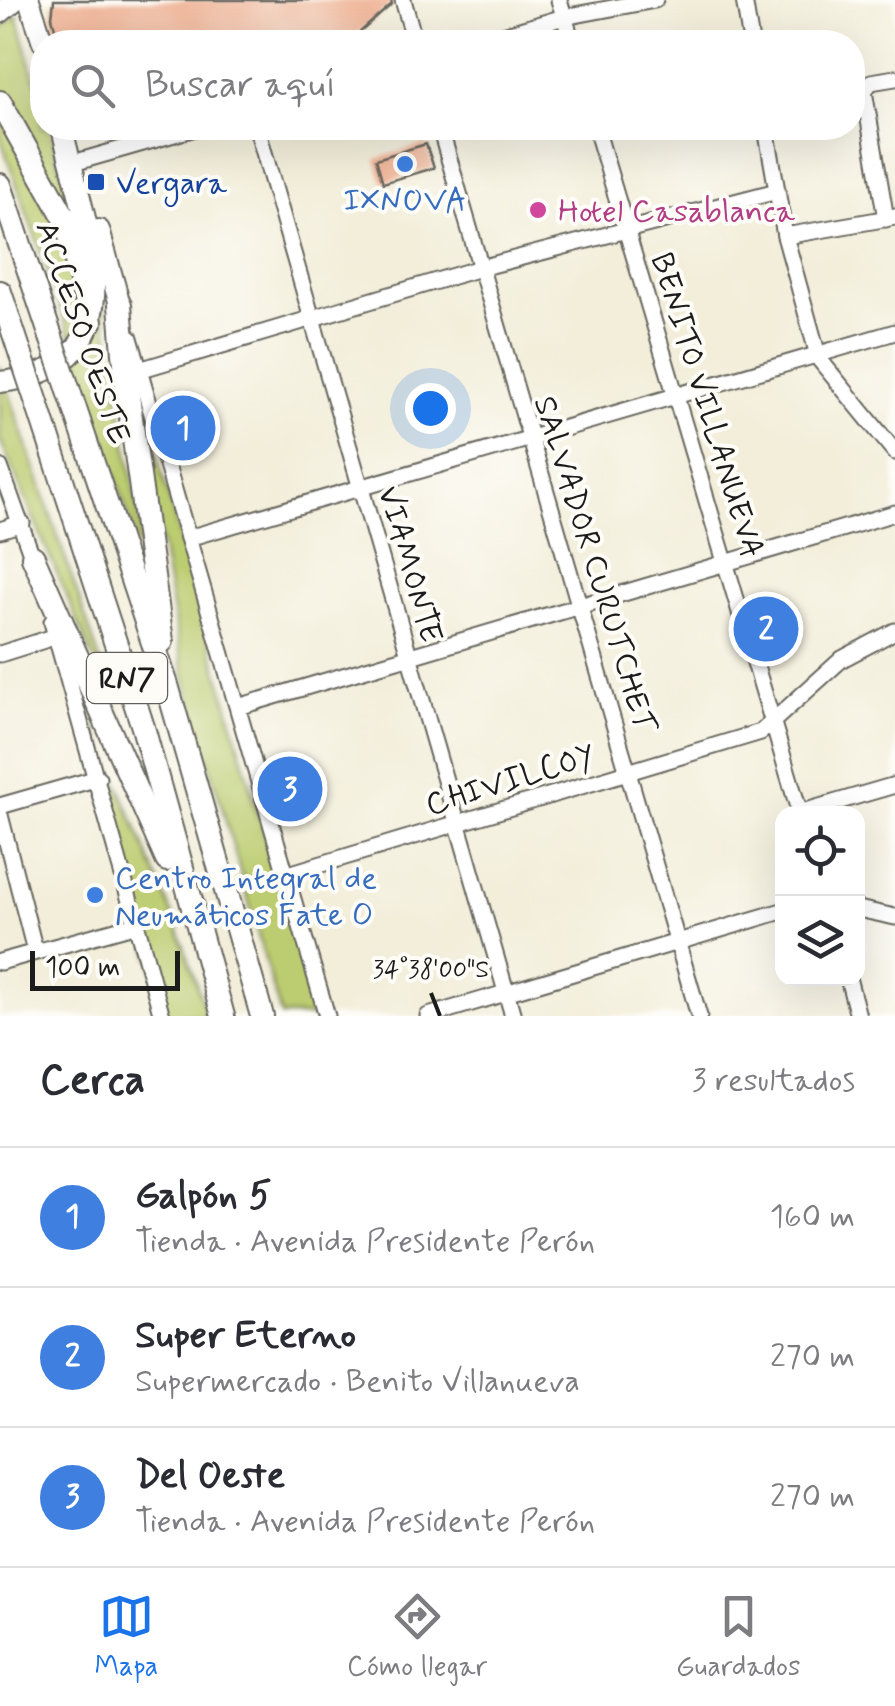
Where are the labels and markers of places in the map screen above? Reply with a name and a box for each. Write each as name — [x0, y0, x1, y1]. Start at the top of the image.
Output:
marker: IXNOVA — [394, 153, 416, 175]
place label: Vergara — [116, 163, 228, 207]
marker: Vergara — [85, 171, 107, 193]
place label: IXNOVA — [343, 180, 467, 222]
place label: Hotel Casablanca — [558, 191, 796, 233]
marker: Hotel Casablanca — [527, 199, 549, 221]
pin: 1 — [150, 390, 216, 466]
pin: 2 — [734, 592, 798, 666]
pin: 3 — [258, 752, 322, 826]
place label: Centro Integral de Neumáticos Fate O — [115, 858, 377, 937]
marker: Centro Integral de Neumáticos Fate O — [84, 884, 106, 906]

